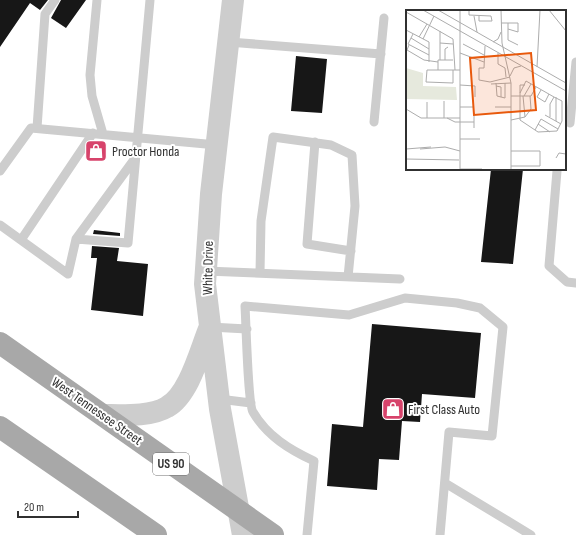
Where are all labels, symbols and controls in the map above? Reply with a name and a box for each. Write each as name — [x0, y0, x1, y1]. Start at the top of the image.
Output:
inset map — [406, 10, 566, 170]
shop icon: Proctor Honda — [83, 138, 109, 164]
place label: Proctor Honda — [112, 143, 179, 160]
street label: White Drive — [199, 241, 217, 295]
street label: West Tennessee Street — [48, 373, 146, 449]
shop icon: First Class Auto — [380, 396, 406, 422]
place label: First Class Auto — [408, 401, 480, 418]
road number: US 90 — [153, 453, 189, 475]
scale bar — [18, 493, 78, 519]
text: 20 m — [24, 500, 44, 515]

